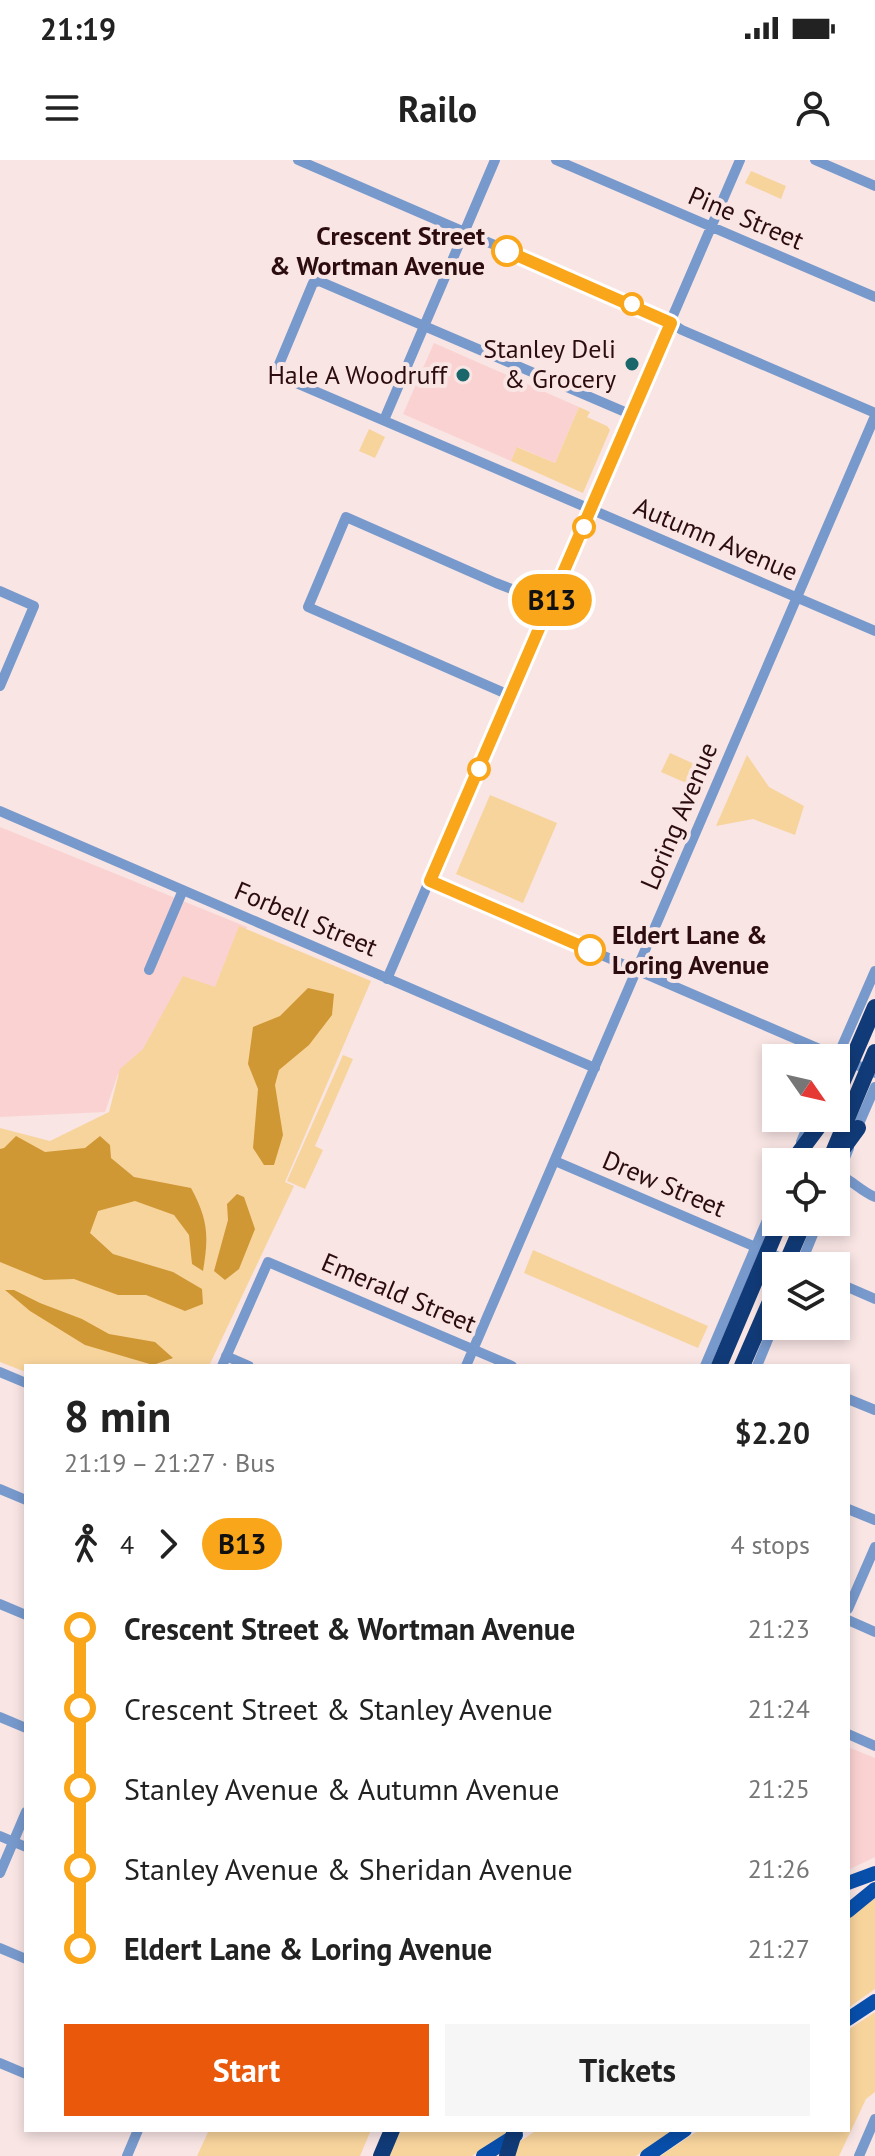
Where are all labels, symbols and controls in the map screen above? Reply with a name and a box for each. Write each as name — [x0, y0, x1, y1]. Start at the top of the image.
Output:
text: 21:19 — [40, 9, 116, 48]
text: Railo — [398, 85, 477, 132]
icon: menu — [40, 86, 84, 130]
icon: person — [791, 86, 835, 130]
street label: Pine Street — [683, 178, 809, 257]
place label: Crescent Street & Wortman Avenue — [269, 219, 485, 282]
marker: Crescent Street & Wortman Avenue — [492, 236, 522, 266]
unlabelled marker — [621, 293, 643, 315]
place label: Stanley Deli & Grocery — [483, 332, 616, 395]
marker: Stanley Deli & Grocery — [623, 355, 641, 373]
place label: Hale A Woodruff — [267, 358, 449, 391]
marker: Hale A Woodruff — [454, 366, 472, 384]
street label: Autumn Avenue — [629, 489, 803, 588]
unlabelled marker — [573, 516, 595, 538]
line badge: B13 — [506, 574, 598, 626]
text: B13 — [528, 581, 576, 618]
street label: Loring Avenue — [633, 737, 724, 895]
unlabelled marker — [468, 758, 490, 780]
street label: Forbell Street — [230, 874, 383, 963]
place label: Eldert Lane & Loring Avenue — [612, 918, 769, 981]
marker: Eldert Lane & Loring Avenue — [575, 935, 605, 965]
north arrow — [762, 1044, 850, 1132]
map controls — [762, 1044, 850, 1340]
street label: Drew Street — [598, 1143, 731, 1224]
button: locate — [762, 1148, 850, 1236]
street label: Emerald Street — [317, 1245, 482, 1340]
button: layers — [762, 1252, 850, 1340]
text: 8 min — [64, 1387, 171, 1444]
text: $2.20 — [735, 1413, 810, 1452]
text: 21:19 – 21:27 · Bus — [64, 1446, 275, 1479]
icon: walk — [64, 1522, 108, 1566]
icon: forward — [146, 1522, 190, 1566]
text: B13 — [218, 1525, 266, 1562]
text: 4 — [120, 1528, 134, 1561]
text: 4 stops — [730, 1528, 810, 1561]
text: Crescent Street & Wortman Avenue — [124, 1609, 575, 1648]
text: 21:23 — [748, 1612, 810, 1645]
text: Crescent Street & Stanley Avenue — [124, 1689, 553, 1728]
text: 21:24 — [748, 1692, 810, 1725]
text: Stanley Avenue & Autumn Avenue — [124, 1769, 559, 1808]
text: 21:25 — [748, 1772, 810, 1805]
text: Stanley Avenue & Sheridan Avenue — [124, 1849, 573, 1888]
text: 21:26 — [748, 1852, 810, 1885]
text: Eldert Lane & Loring Avenue — [124, 1929, 492, 1968]
text: 21:27 — [748, 1932, 810, 1965]
button: Start — [64, 2024, 429, 2116]
button: Tickets — [445, 2024, 810, 2116]

